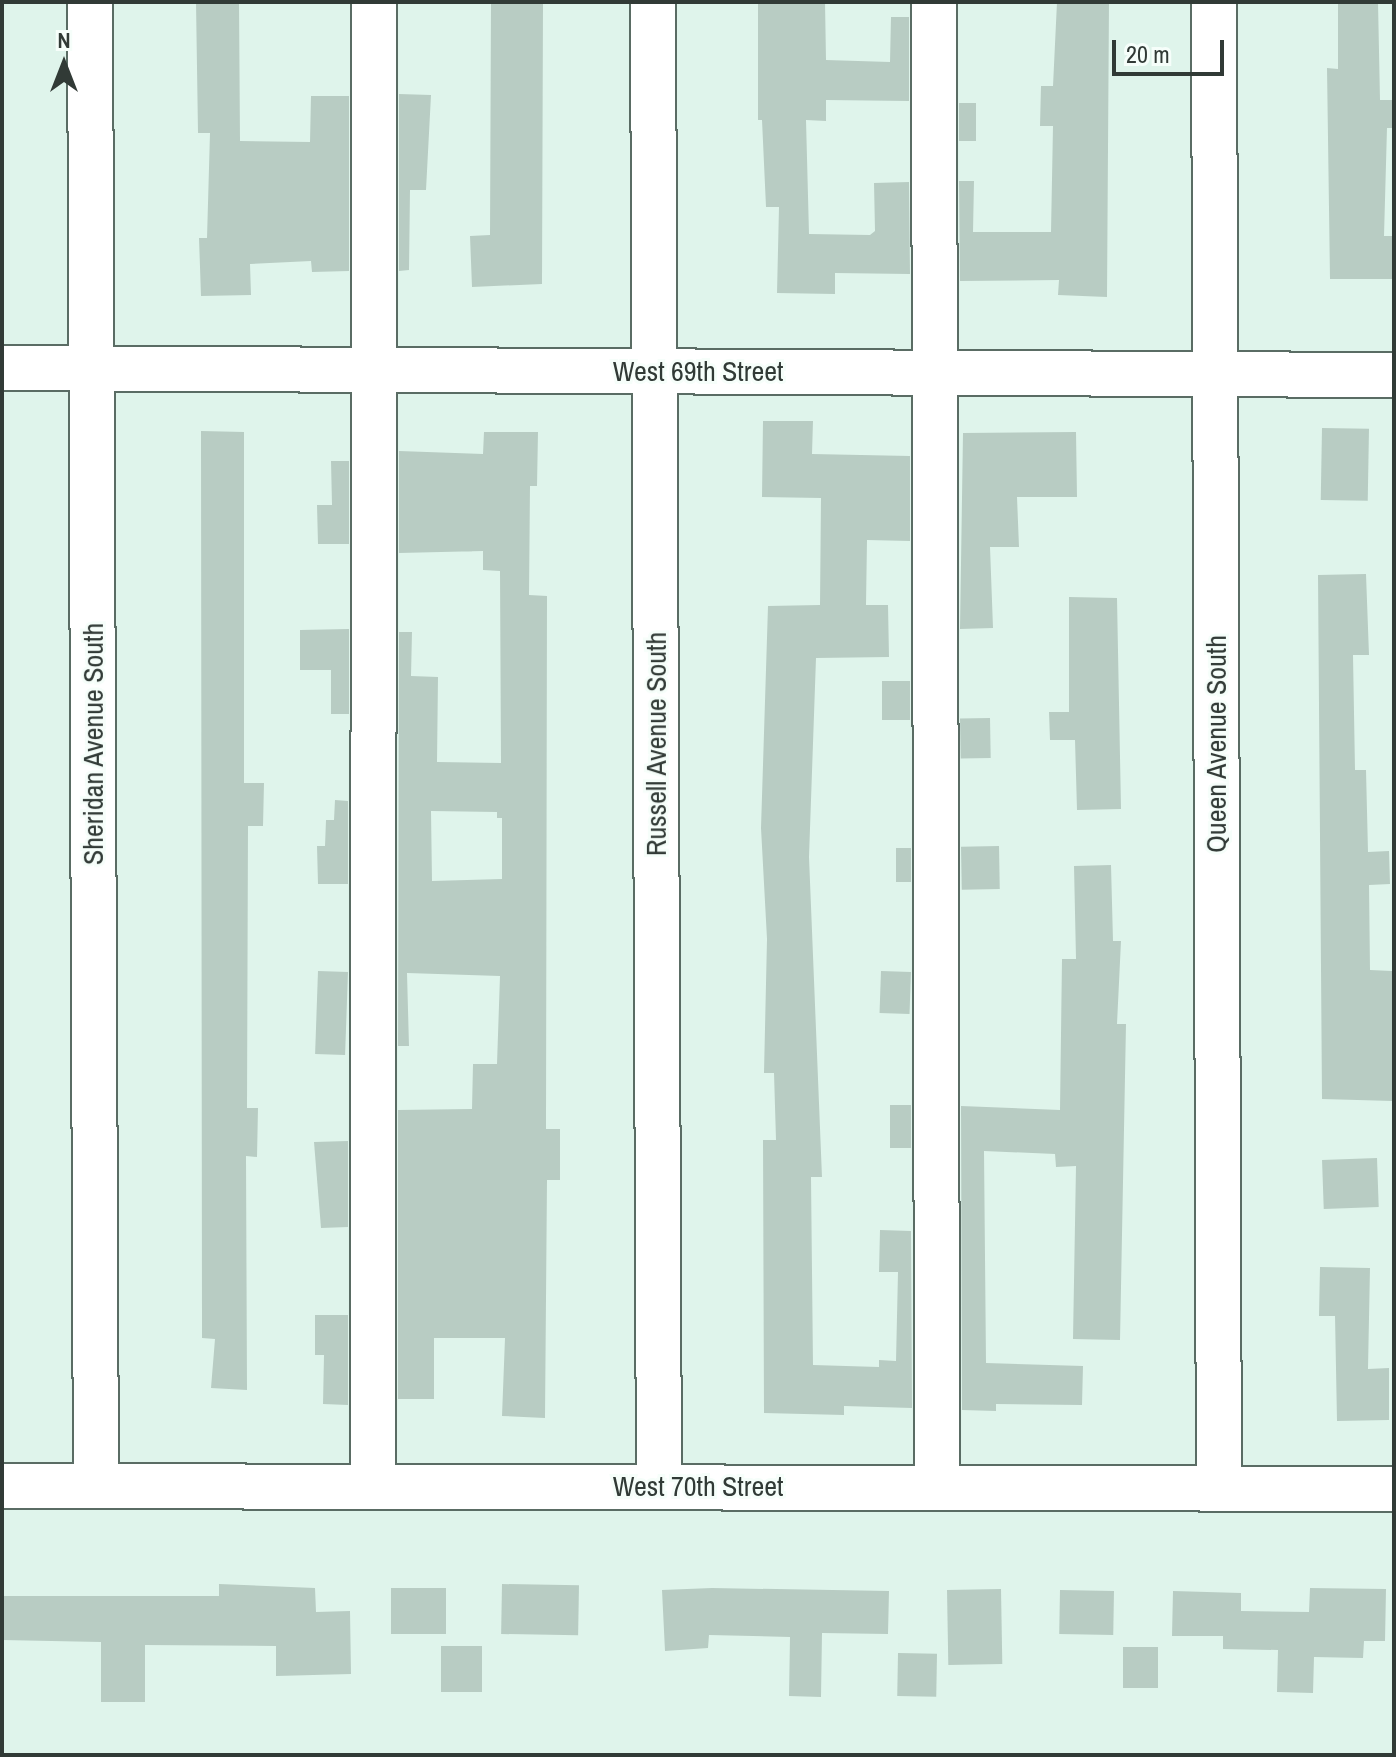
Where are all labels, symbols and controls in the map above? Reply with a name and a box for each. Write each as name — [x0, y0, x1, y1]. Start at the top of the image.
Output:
north arrow — [24, 24, 104, 104]
scale bar — [1116, 24, 1228, 74]
text: N — [57, 25, 71, 55]
text: 20 m — [1126, 38, 1170, 70]
street label: West 69th Street — [613, 354, 783, 388]
street label: Sheridan Avenue South — [76, 622, 110, 866]
street label: Russell Avenue South — [639, 631, 673, 857]
street label: Queen Avenue South — [1199, 634, 1233, 854]
street label: West 70th Street — [613, 1469, 783, 1503]

